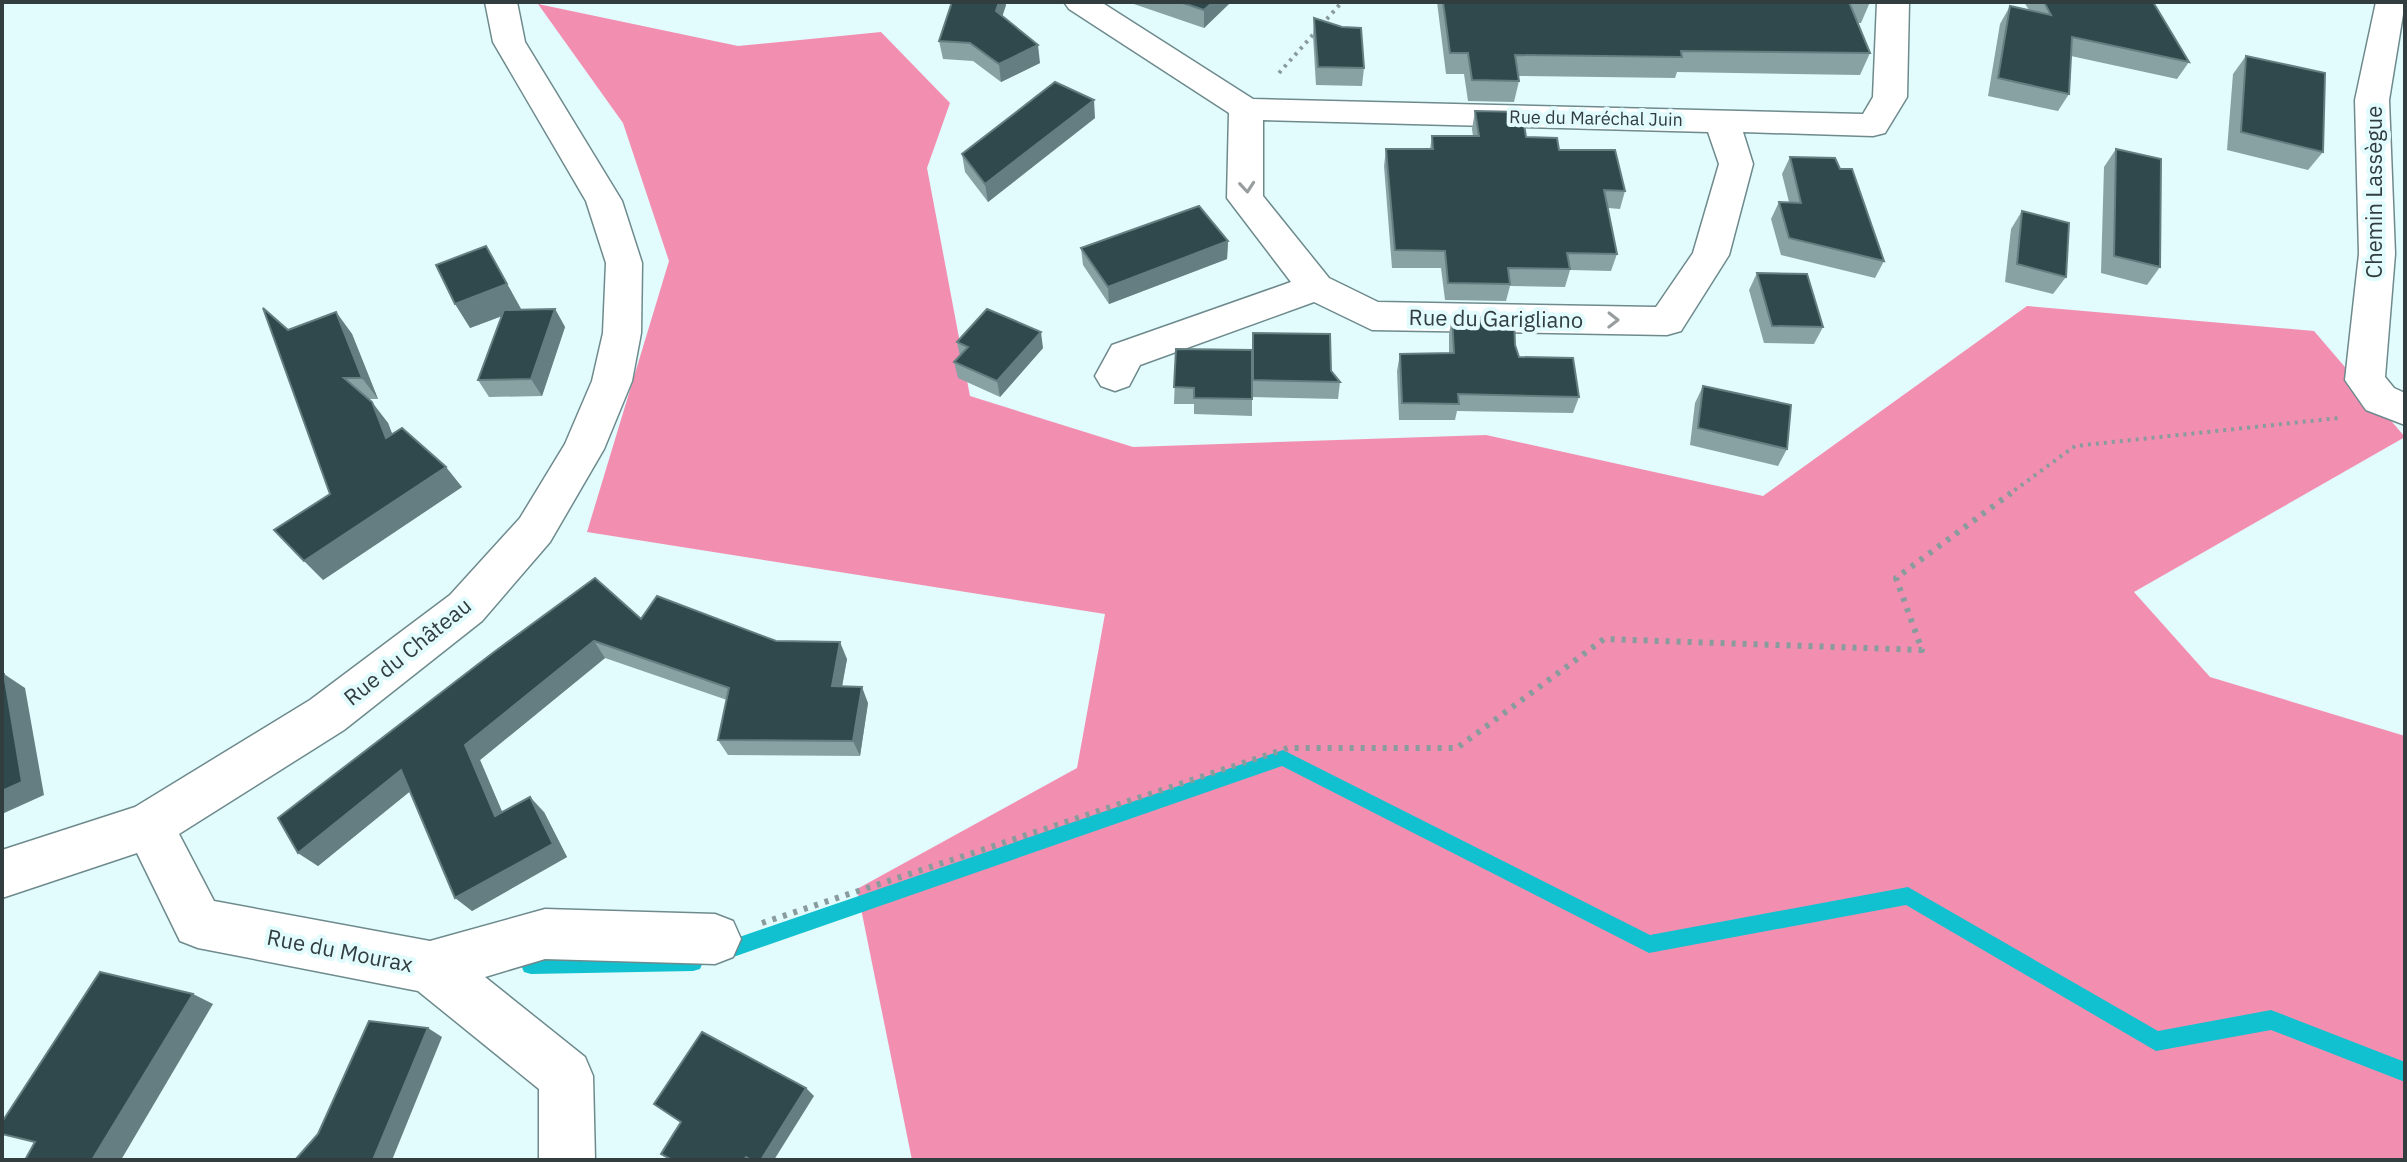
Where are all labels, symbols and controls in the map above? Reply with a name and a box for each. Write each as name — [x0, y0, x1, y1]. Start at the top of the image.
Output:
street label: Rue du Maréchal Juin — [1509, 105, 1683, 131]
street label: Chemin Lassègue — [2359, 106, 2388, 278]
one-way arrow — [1238, 181, 1255, 194]
street label: Rue du Garigliano — [1408, 302, 1584, 334]
one-way arrow — [1607, 311, 1620, 329]
street label: Rue du Château — [337, 591, 477, 711]
street label: Rue du Mourax — [265, 922, 415, 978]

